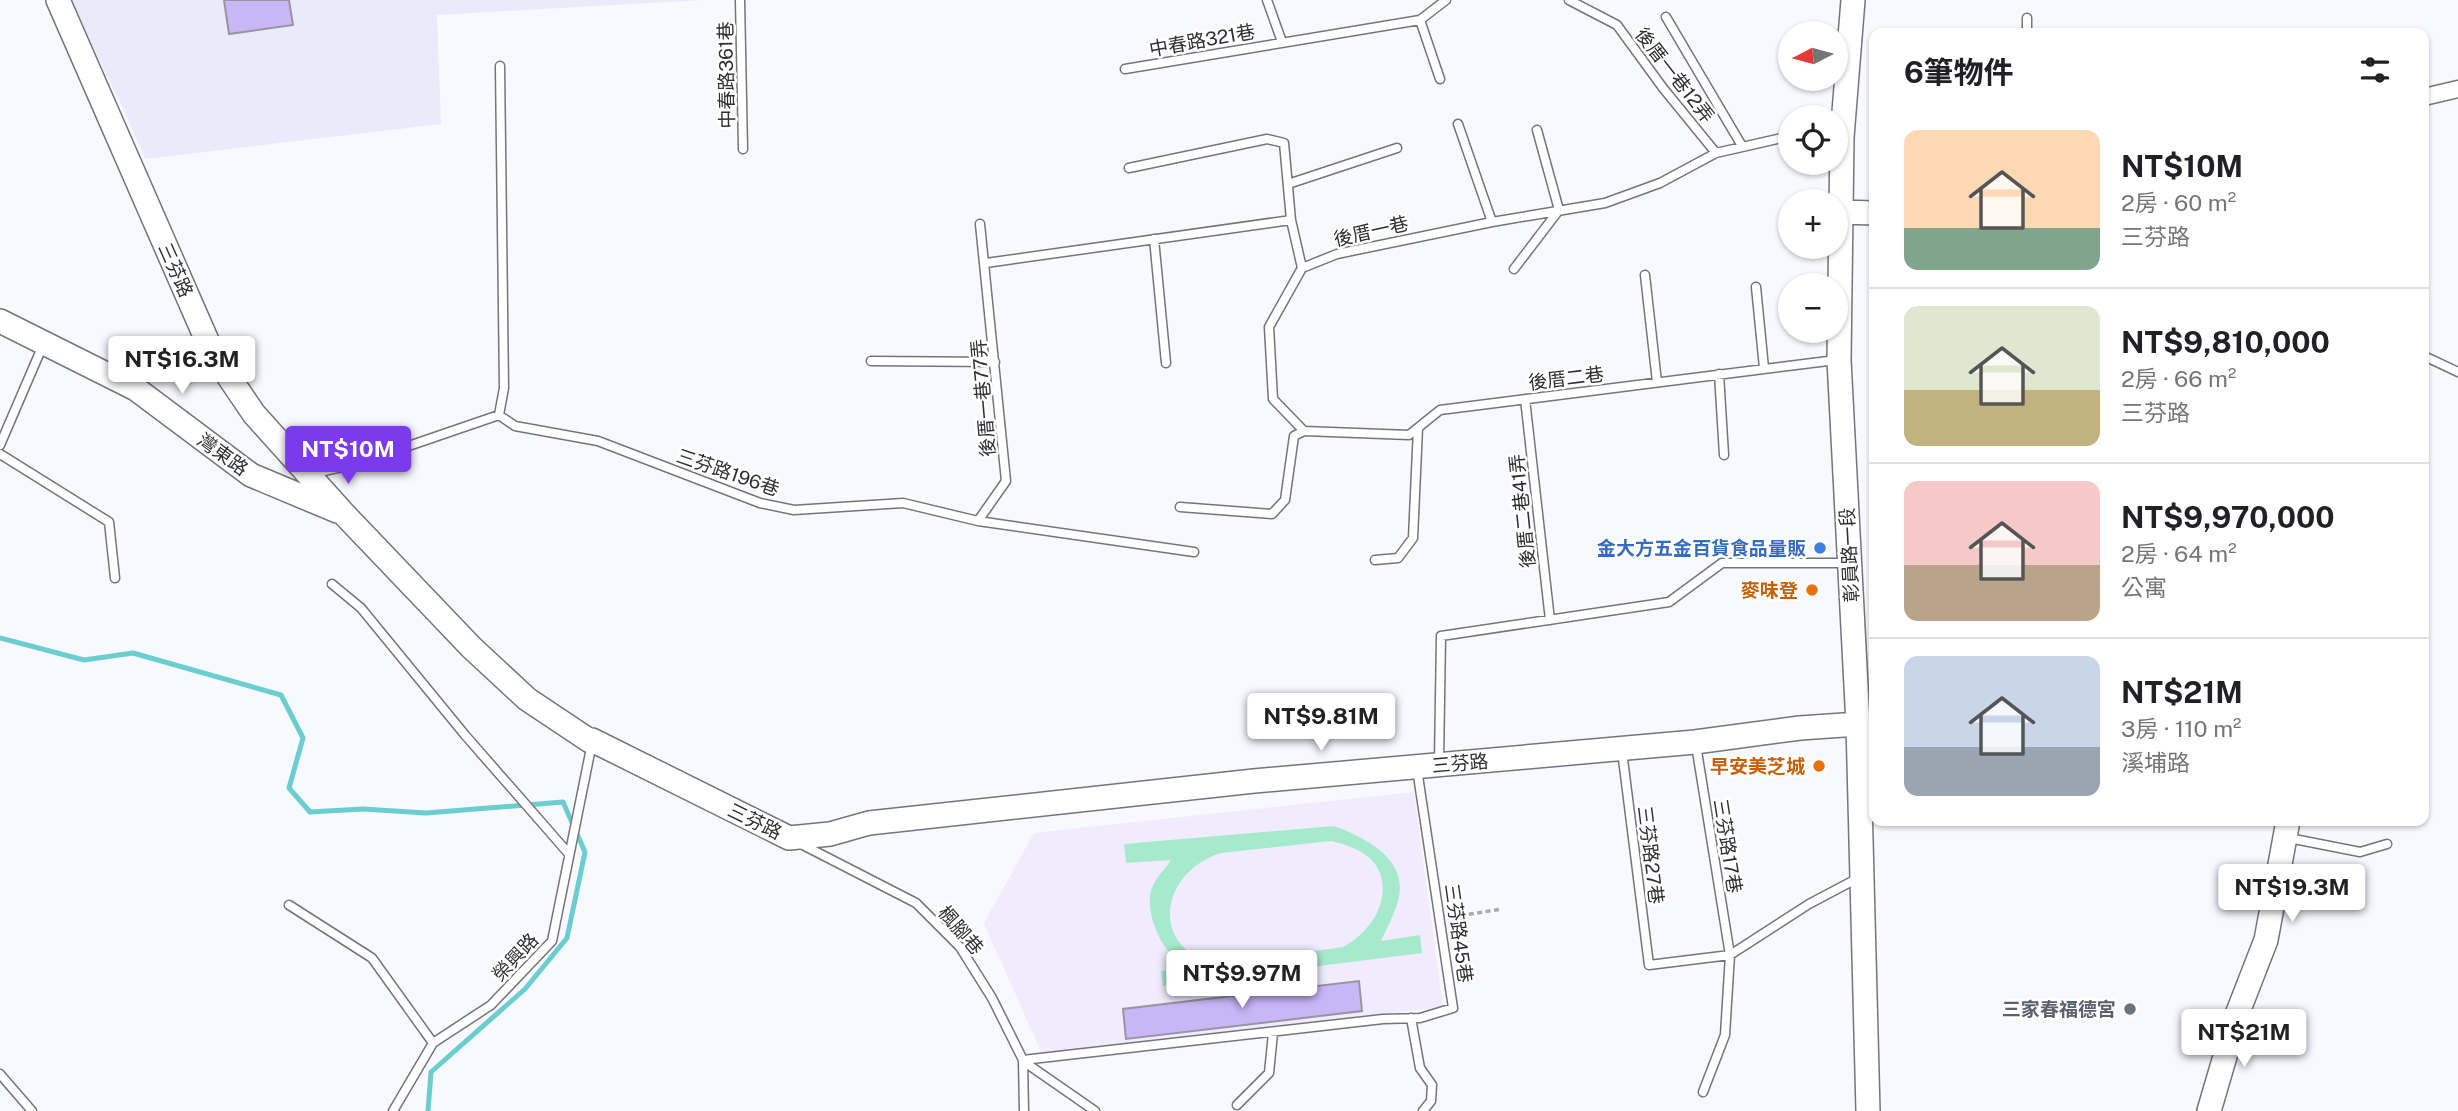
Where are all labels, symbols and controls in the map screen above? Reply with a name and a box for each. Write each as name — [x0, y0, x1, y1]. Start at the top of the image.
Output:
street label: 中春路321巷 — [1147, 20, 1257, 60]
street label: 中春路361巷 — [714, 21, 738, 129]
north arrow — [1778, 21, 1848, 91]
map controls — [1778, 21, 1848, 343]
street label: 後厝一巷12弄 — [1631, 23, 1719, 127]
icon: filters — [2356, 51, 2394, 89]
text: 6筆物件 — [1904, 54, 2014, 90]
button: locate — [1778, 105, 1848, 175]
text: NT$10M — [2121, 148, 2243, 184]
icon: home — [1960, 158, 2044, 242]
button: + — [1778, 189, 1848, 259]
text: 2房 · 60 m² — [2121, 189, 2236, 216]
street label: 後厝一巷 — [1331, 212, 1411, 250]
text: 三芬路 — [2121, 223, 2190, 250]
street label: 三芬路 — [154, 239, 198, 301]
button: − — [1778, 273, 1848, 343]
text: NT$9,810,000 — [2121, 324, 2330, 360]
icon: home — [1960, 334, 2044, 418]
pin: NT$16.3M — [110, 336, 254, 396]
street label: 後厝一巷77弄 — [967, 338, 999, 458]
text: NT$16.3M — [124, 345, 240, 372]
street label: 後厝二巷 — [1527, 362, 1605, 394]
text: 2房 · 66 m² — [2121, 365, 2236, 392]
text: 三芬路 — [2121, 399, 2190, 426]
pin: NT$10M — [291, 426, 405, 486]
street label: 灣東路 — [193, 428, 253, 480]
text: NT$10M — [301, 435, 395, 462]
street label: 三芬路196巷 — [674, 444, 782, 500]
street label: 後厝二巷41弄 — [1505, 453, 1539, 569]
text: NT$9,970,000 — [2121, 499, 2335, 535]
street label: 彰員路一段 — [1836, 507, 1862, 603]
icon: home — [1960, 509, 2044, 593]
place label: 金大方五金百貨食品量販 — [1597, 537, 1806, 559]
marker: 金大方五金百貨食品量販 — [1812, 540, 1828, 556]
text: 2房 · 64 m² — [2121, 540, 2237, 567]
text: 公寓 — [2121, 574, 2167, 601]
place label: 麥味登 — [1741, 579, 1798, 601]
marker: 麥味登 — [1804, 582, 1820, 598]
text: NT$21M — [2121, 674, 2243, 710]
icon: home — [1960, 684, 2044, 768]
pin: NT$9.81M — [1249, 694, 1393, 753]
text: NT$9.81M — [1263, 702, 1379, 729]
text: 3房 · 110 m² — [2121, 715, 2242, 742]
text: 溪埔路 — [2121, 749, 2190, 776]
street label: 三芬路 — [1431, 750, 1489, 776]
place label: 早安美芝城 — [1710, 755, 1805, 777]
marker: 早安美芝城 — [1811, 758, 1827, 774]
street label: 三芬路17巷 — [1710, 797, 1746, 895]
street label: 三芬路 — [725, 799, 785, 843]
street label: 三芬路27巷 — [1634, 805, 1668, 905]
pin: NT$19.3M — [2220, 864, 2364, 924]
text: NT$19.3M — [2234, 873, 2350, 900]
street label: 三芬路45巷 — [1441, 882, 1477, 984]
street label: 楓腳巷 — [934, 901, 988, 959]
street label: 榮興路 — [488, 929, 542, 985]
pin: NT$9.97M — [1170, 950, 1314, 1010]
text: NT$9.97M — [1182, 959, 1302, 986]
place label: 三家春福德宮 — [2002, 998, 2116, 1020]
marker: 三家春福德宮 — [2122, 1001, 2138, 1017]
pin: NT$21M — [2187, 1010, 2301, 1069]
text: NT$21M — [2197, 1018, 2291, 1045]

